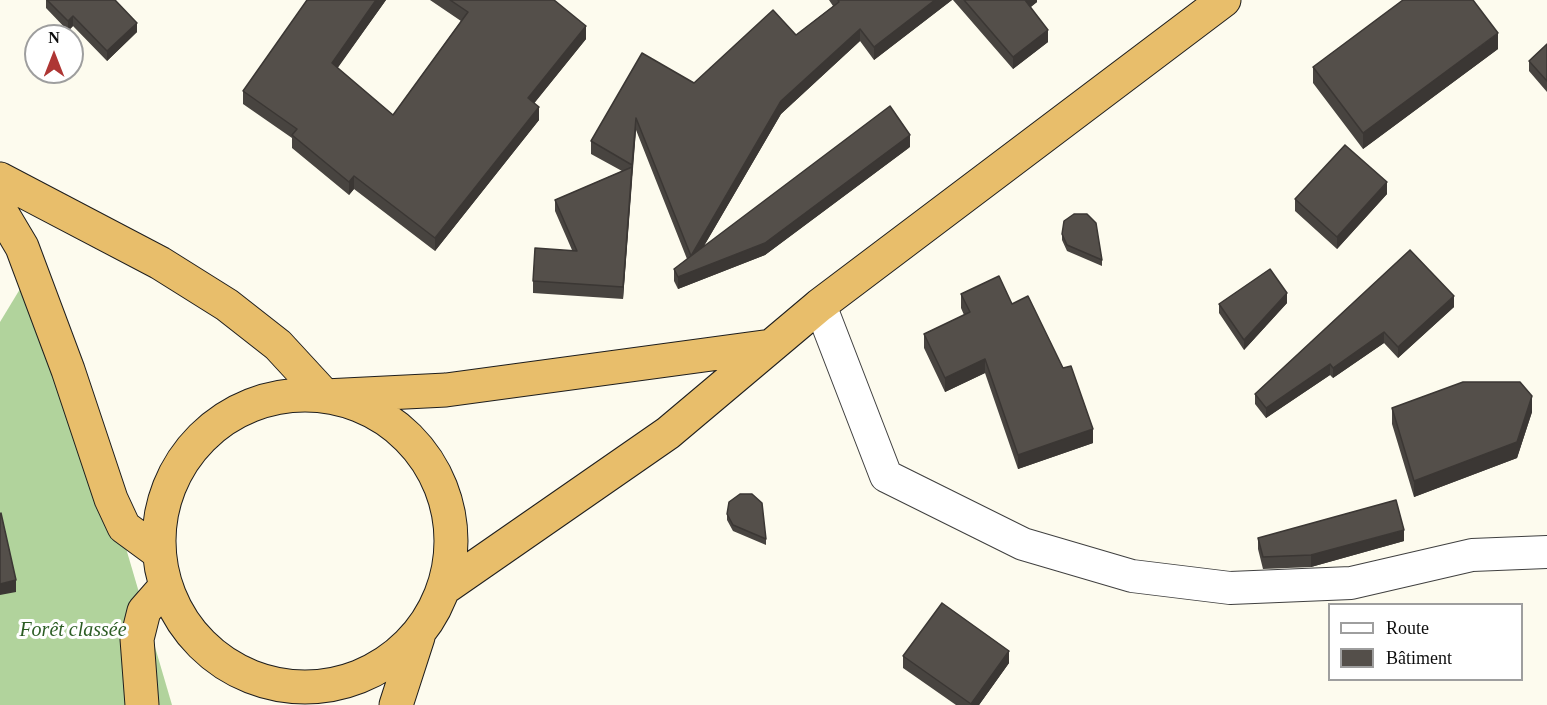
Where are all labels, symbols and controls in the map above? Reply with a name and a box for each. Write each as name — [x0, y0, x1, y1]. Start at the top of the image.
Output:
north arrow — [24, 24, 84, 84]
text: N — [48, 29, 60, 46]
legend — [1328, 603, 1523, 681]
text: Route — [1386, 618, 1429, 638]
park label: Forêt classée — [19, 619, 127, 643]
text: Bâtiment — [1386, 648, 1452, 668]

